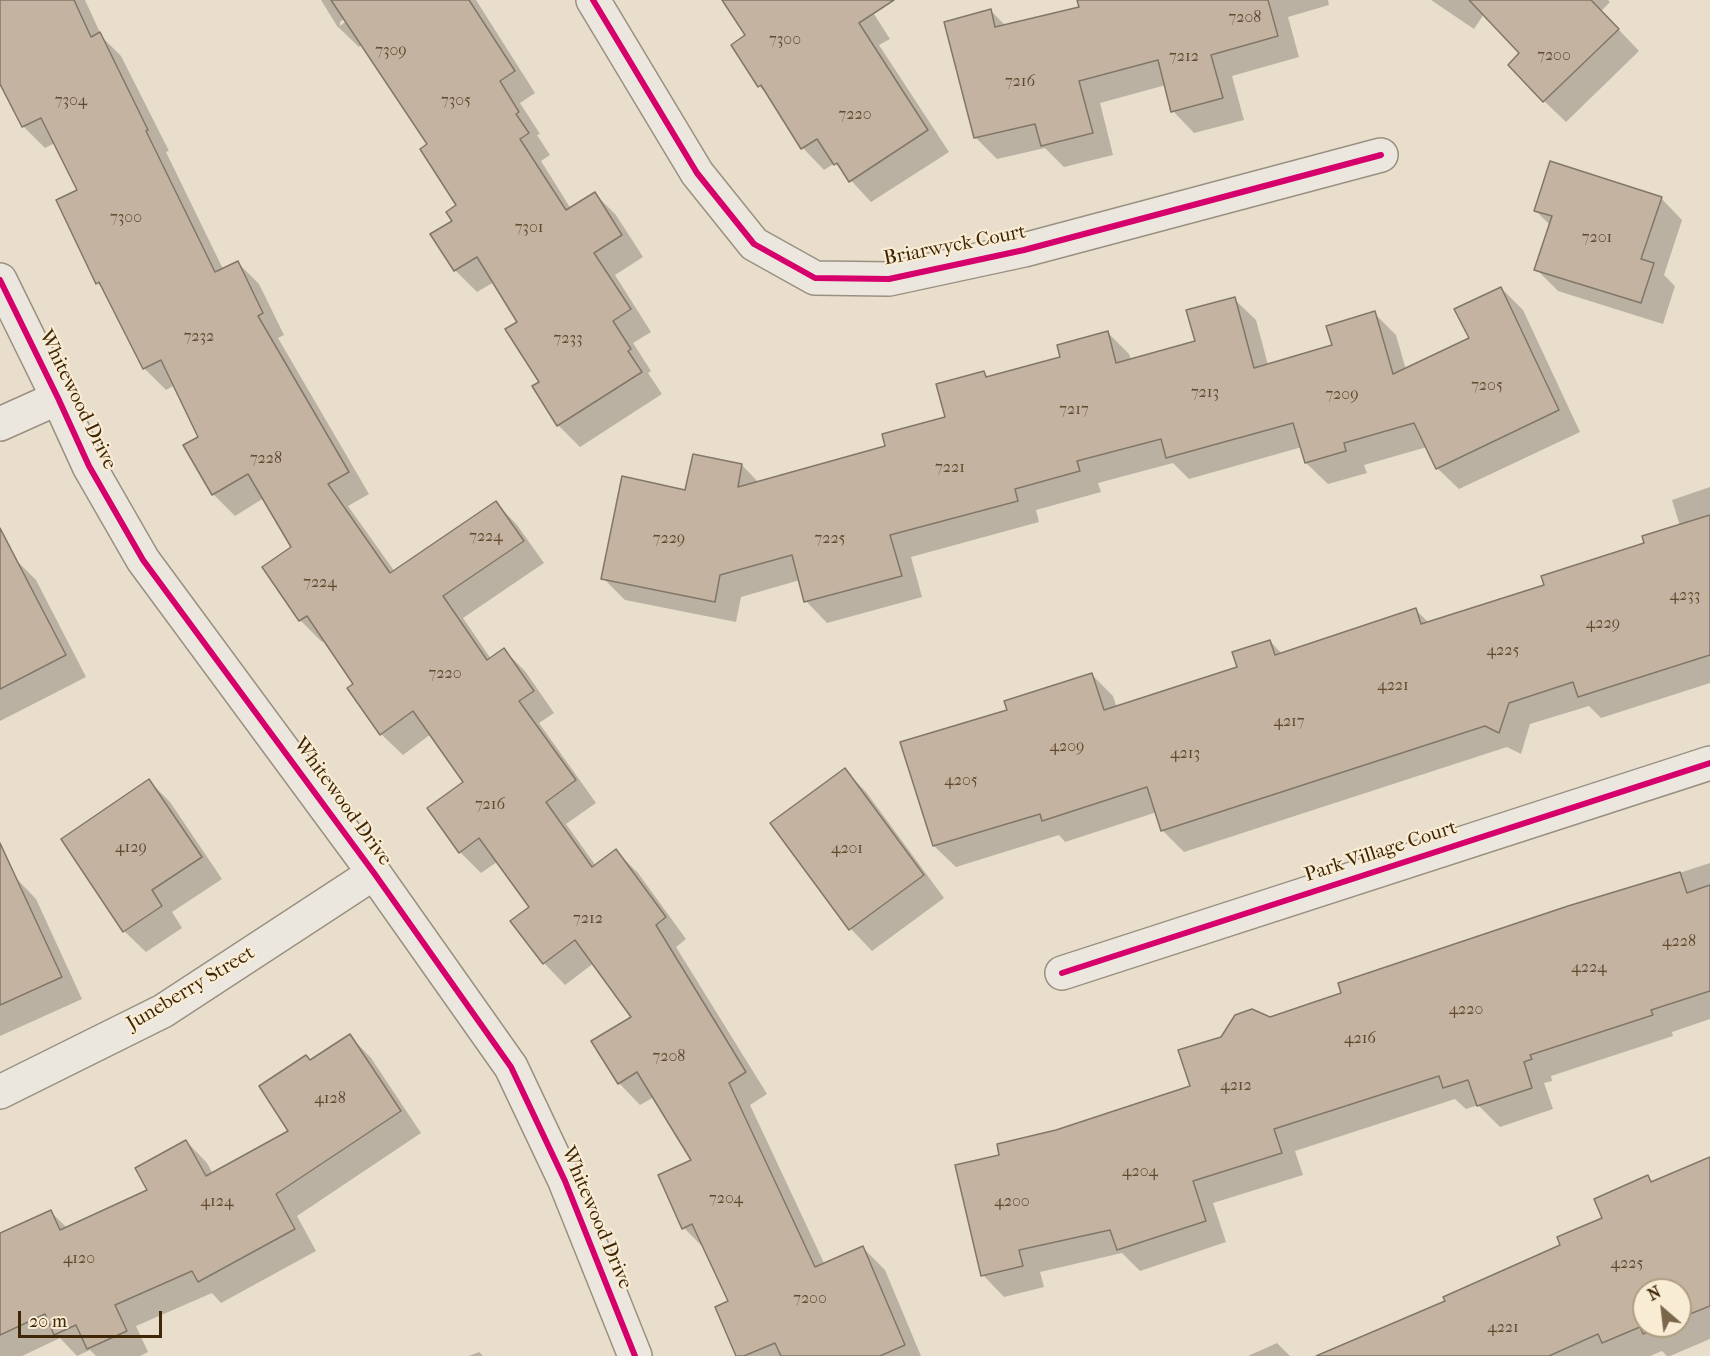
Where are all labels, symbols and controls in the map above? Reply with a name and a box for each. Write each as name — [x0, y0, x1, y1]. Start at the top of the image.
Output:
house number: 7208 — [1229, 8, 1261, 28]
house number: 7300 — [769, 30, 801, 50]
house number: 7309 — [375, 41, 407, 61]
house number: 7200 — [1537, 46, 1571, 66]
house number: 7212 — [1169, 47, 1199, 67]
house number: 7216 — [1005, 72, 1035, 92]
house number: 7304 — [55, 91, 87, 111]
house number: 7305 — [441, 91, 471, 111]
house number: 7220 — [839, 105, 871, 125]
house number: 7300 — [110, 208, 142, 228]
house number: 7301 — [515, 218, 543, 238]
street label: Briarwyck Court — [882, 220, 1028, 272]
house number: 7201 — [1582, 228, 1612, 248]
street label: Whitewood Drive — [33, 326, 121, 474]
house number: 7232 — [184, 327, 214, 347]
house number: 7233 — [553, 329, 583, 349]
house number: 7205 — [1471, 376, 1503, 396]
house number: 7213 — [1191, 383, 1219, 403]
house number: 7209 — [1325, 385, 1359, 405]
house number: 7217 — [1059, 400, 1089, 420]
house number: 7228 — [250, 449, 282, 469]
house number: 7221 — [935, 458, 965, 478]
house number: 7224 — [469, 527, 503, 547]
house number: 7229 — [653, 529, 685, 549]
house number: 7225 — [814, 529, 846, 549]
house number: 7224 — [303, 573, 337, 593]
house number: 4233 — [1670, 586, 1700, 606]
house number: 4229 — [1586, 614, 1620, 634]
house number: 4225 — [1487, 641, 1519, 661]
house number: 7220 — [429, 664, 461, 684]
house number: 4221 — [1377, 676, 1409, 696]
house number: 4217 — [1273, 712, 1305, 732]
street label: Whitewood Drive — [288, 733, 396, 871]
house number: 4209 — [1050, 737, 1084, 757]
house number: 4213 — [1170, 744, 1200, 764]
house number: 4205 — [944, 771, 978, 791]
house number: 7216 — [475, 795, 505, 815]
street label: Park Village Court — [1302, 816, 1460, 888]
house number: 4129 — [115, 838, 147, 858]
house number: 4201 — [831, 839, 863, 859]
house number: 7212 — [573, 909, 603, 929]
house number: 4228 — [1662, 932, 1696, 952]
street label: Juneberry Street — [123, 941, 259, 1037]
house number: 4224 — [1571, 958, 1607, 978]
house number: 4220 — [1449, 1000, 1483, 1020]
house number: 4216 — [1344, 1029, 1376, 1049]
house number: 7208 — [653, 1047, 685, 1067]
house number: 4212 — [1220, 1076, 1252, 1096]
house number: 4128 — [314, 1089, 346, 1109]
street label: Whitewood Drive — [555, 1143, 637, 1293]
house number: 4204 — [1122, 1162, 1158, 1182]
house number: 7204 — [709, 1189, 743, 1209]
house number: 4124 — [201, 1192, 233, 1212]
house number: 4200 — [994, 1192, 1030, 1212]
house number: 4120 — [63, 1249, 95, 1269]
house number: 4225 — [1611, 1254, 1643, 1274]
north arrow — [1632, 1278, 1692, 1338]
text: N — [1644, 1282, 1664, 1305]
house number: 7200 — [793, 1289, 827, 1309]
scale bar — [21, 1299, 165, 1337]
text: 20 m — [29, 1311, 67, 1332]
house number: 4221 — [1487, 1318, 1519, 1338]

